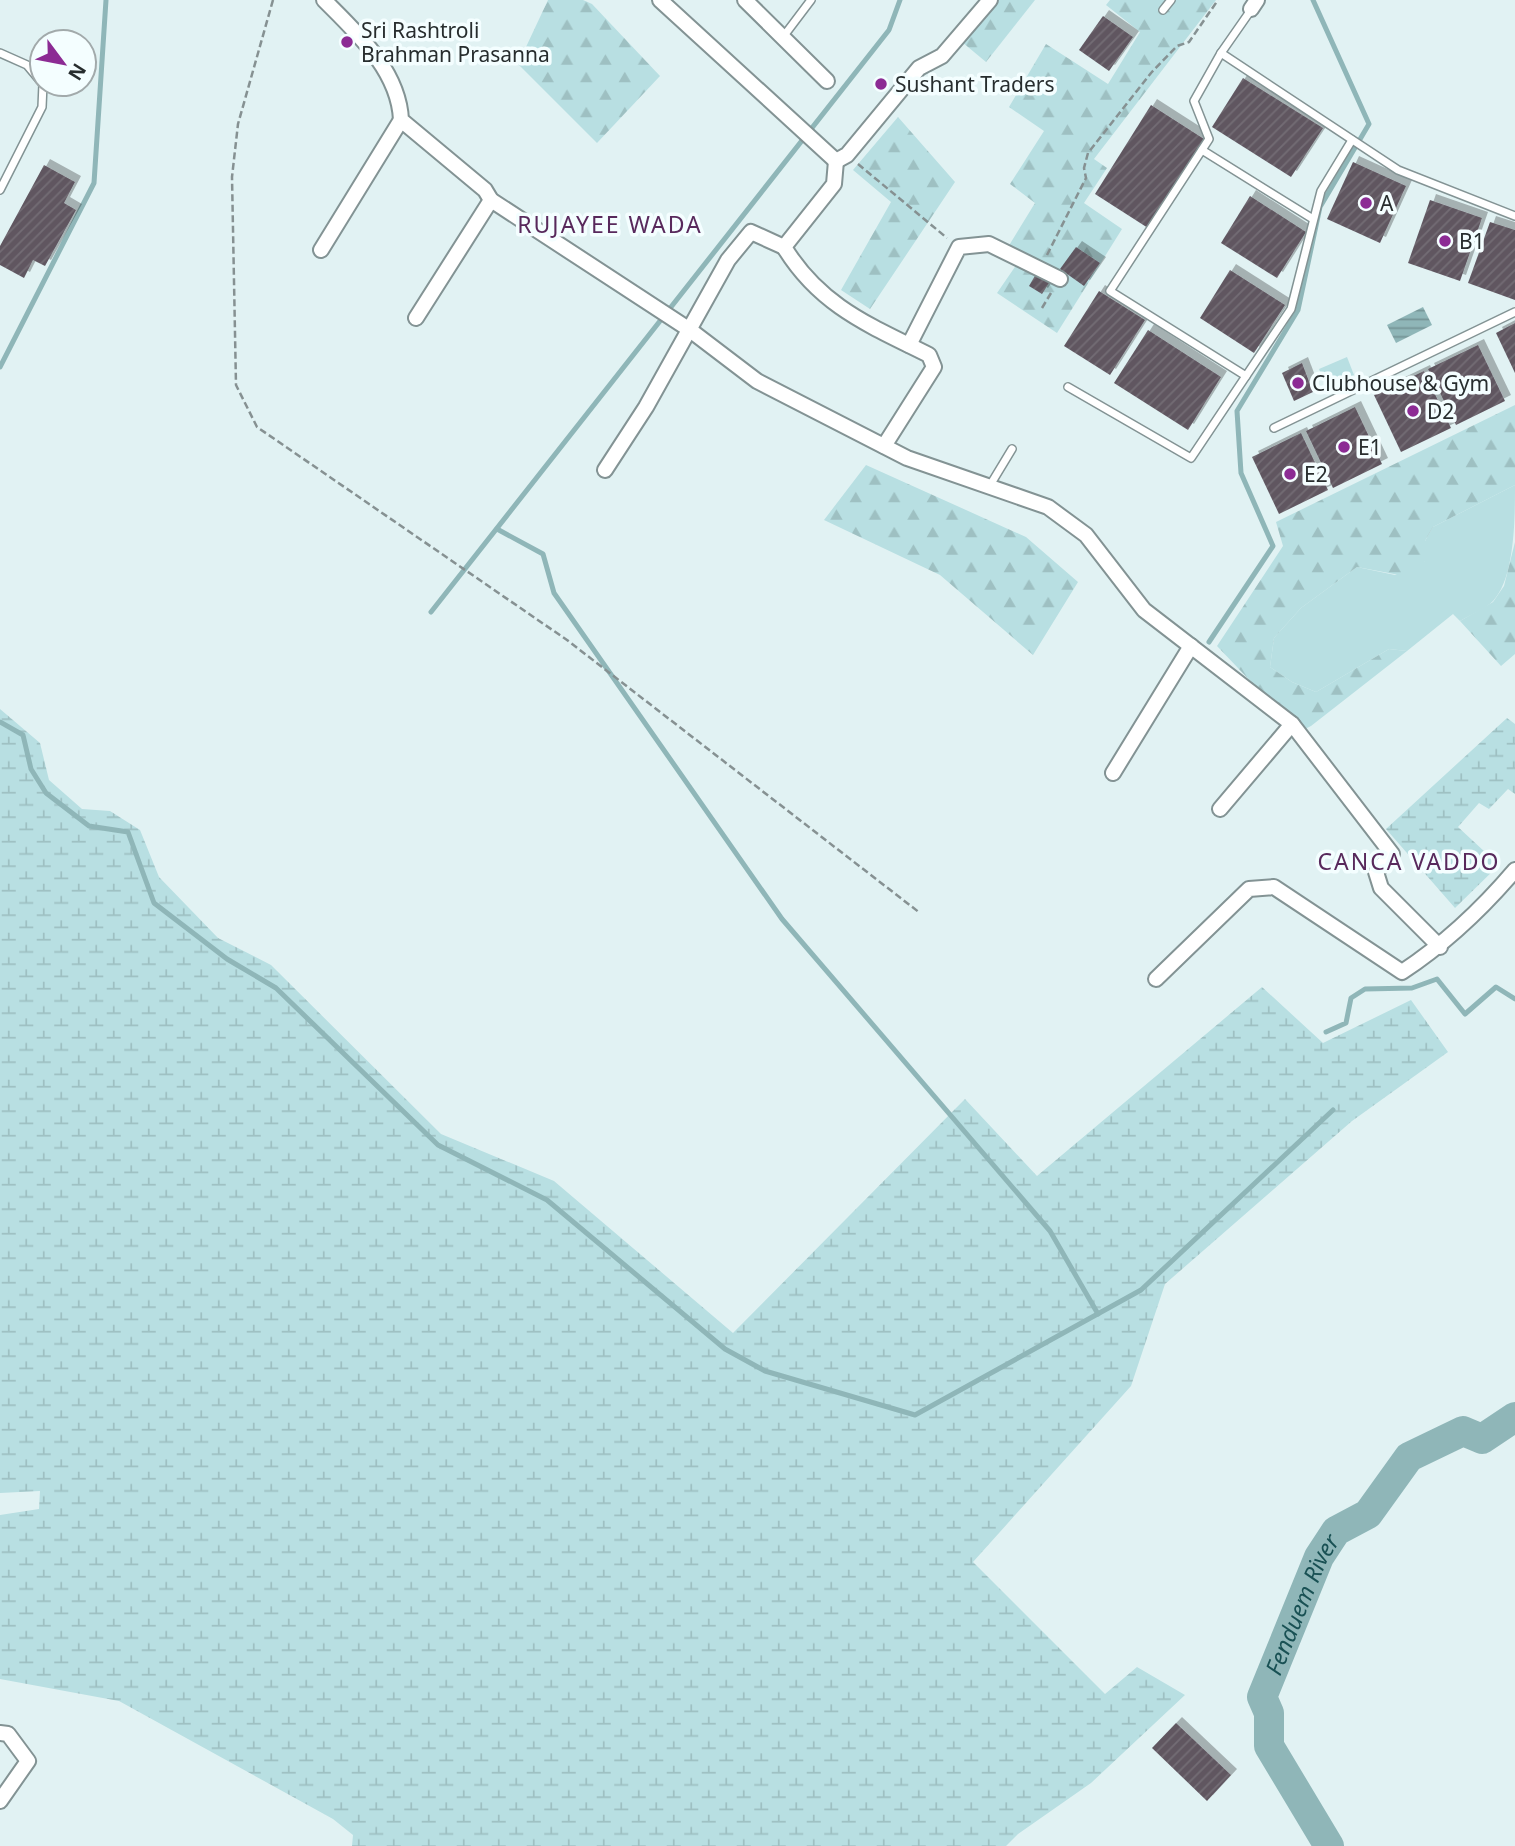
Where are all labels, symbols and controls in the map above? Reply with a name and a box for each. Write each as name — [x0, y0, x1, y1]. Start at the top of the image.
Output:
place label: Sri Rashtroli Brahman Prasanna — [361, 16, 550, 68]
north arrow — [28, 28, 98, 98]
marker: Sri Rashtroli Brahman Prasanna — [339, 34, 355, 50]
text: N — [62, 59, 93, 85]
place label: Sushant Traders — [895, 70, 1055, 98]
marker: Sushant Traders — [873, 76, 889, 92]
place label: A — [1380, 189, 1394, 217]
marker: A — [1358, 195, 1374, 211]
district label: RUJAYEE WADA — [517, 208, 703, 240]
place label: B1 — [1459, 227, 1485, 255]
marker: B1 — [1437, 233, 1453, 249]
place label: Clubhouse & Gym — [1312, 369, 1489, 397]
marker: Clubhouse & Gym — [1290, 375, 1306, 391]
place label: D2 — [1427, 397, 1454, 425]
marker: D2 — [1405, 403, 1421, 419]
place label: E1 — [1358, 433, 1382, 461]
marker: E1 — [1336, 439, 1352, 455]
place label: E2 — [1304, 460, 1328, 488]
marker: E2 — [1282, 466, 1298, 482]
district label: CANCA VADDO — [1317, 845, 1501, 877]
water label: Fenduem River — [1257, 1527, 1347, 1679]

